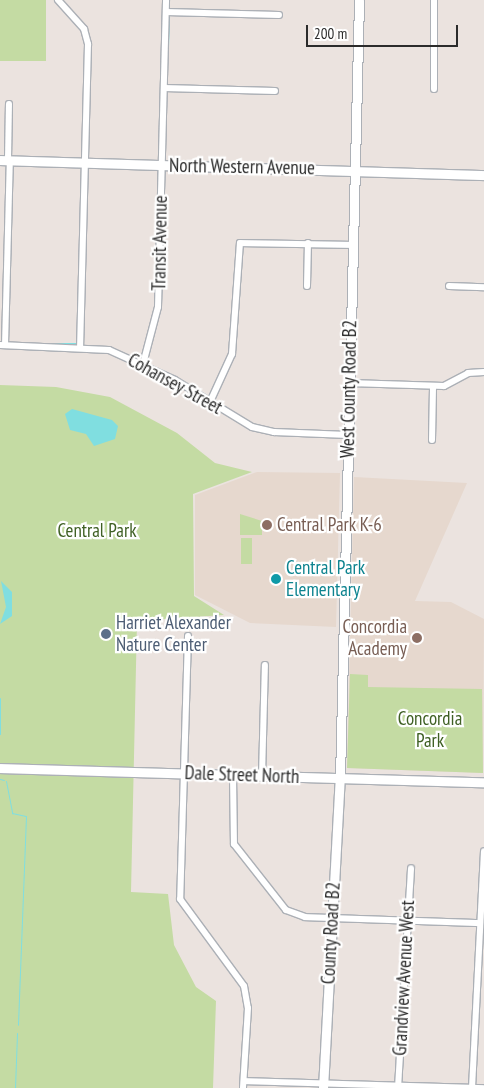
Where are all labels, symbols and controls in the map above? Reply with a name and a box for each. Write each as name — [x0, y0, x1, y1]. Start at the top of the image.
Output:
scale bar — [309, 15, 462, 47]
text: 200 m — [314, 24, 347, 43]
street label: North Western Avenue — [169, 154, 315, 180]
street label: Transit Avenue — [148, 195, 172, 291]
street label: West County Road B2 — [336, 319, 362, 459]
street label: Cohansey Street — [124, 349, 226, 419]
place label: Central Park K-6 — [277, 514, 382, 536]
marker: Central Park K-6 — [261, 519, 273, 531]
park label: Central Park — [57, 520, 137, 542]
place label: Central Park Elementary — [286, 557, 365, 601]
marker: Central Park Elementary — [270, 573, 282, 585]
place label: Harriet Alexander Nature Center — [116, 612, 231, 656]
place label: Concordia Academy — [342, 616, 407, 660]
marker: Harriet Alexander Nature Center — [100, 628, 112, 640]
marker: Concordia Academy — [411, 632, 423, 644]
park label: Concordia Park — [398, 708, 462, 752]
street label: Dale Street North — [184, 762, 300, 788]
street label: County Road B2 — [317, 881, 345, 985]
street label: Grandview Avenue West — [389, 899, 419, 1057]

